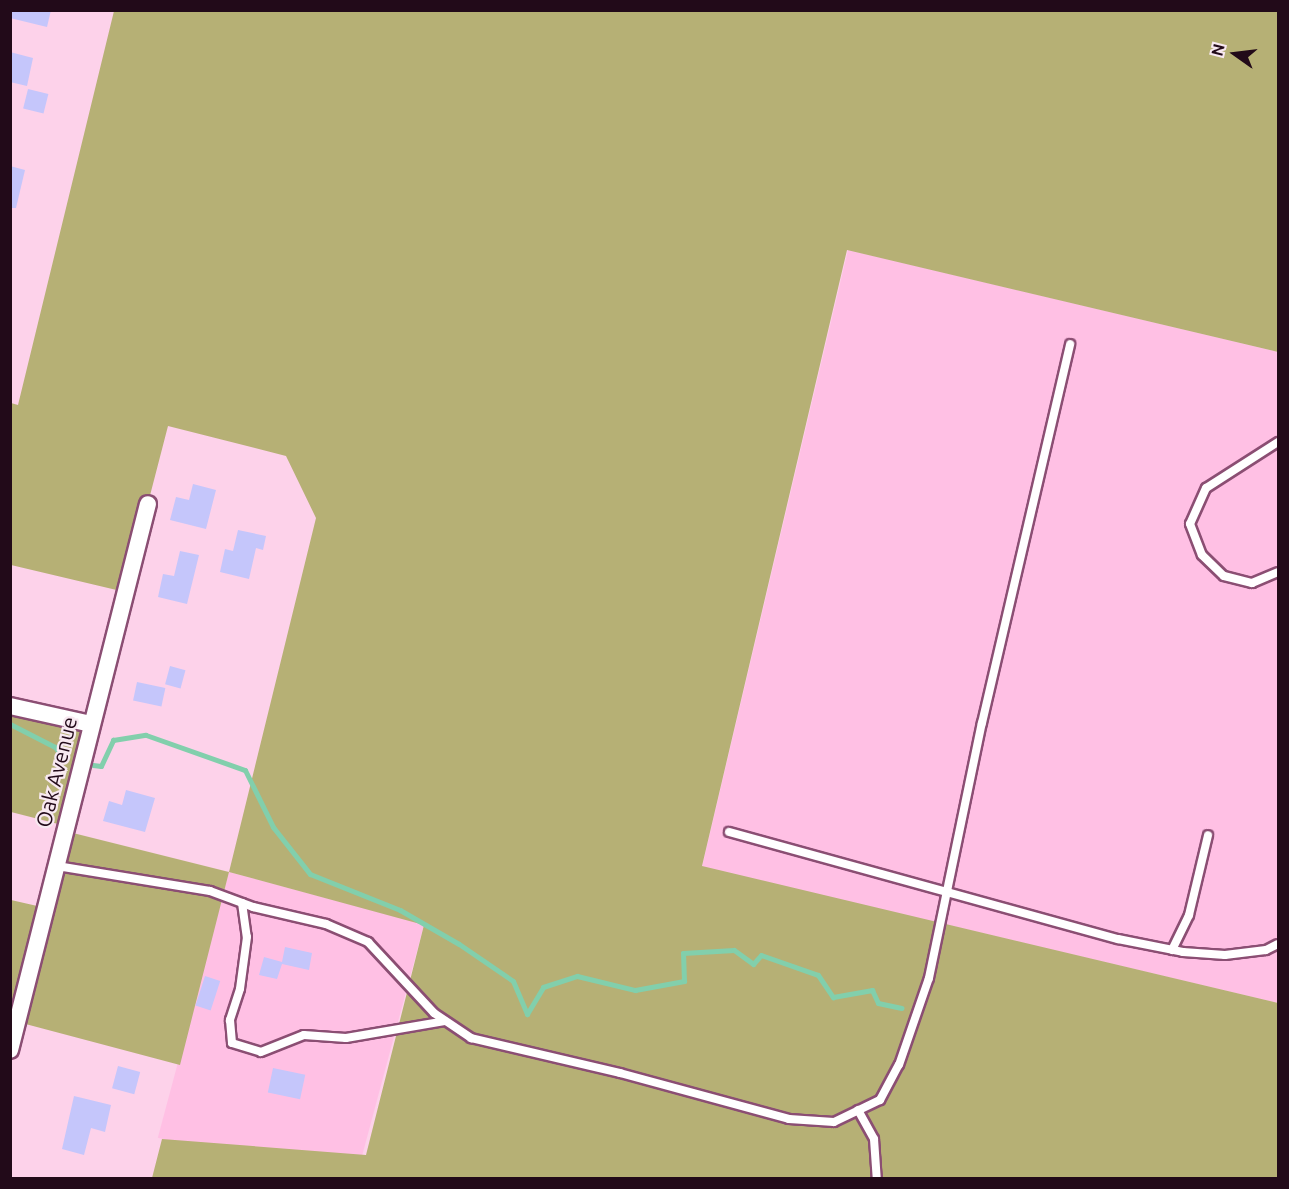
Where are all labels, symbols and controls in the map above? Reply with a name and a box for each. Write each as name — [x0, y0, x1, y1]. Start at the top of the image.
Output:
north arrow — [1205, 24, 1265, 84]
text: N — [1207, 42, 1228, 58]
street label: Oak Avenue — [30, 714, 82, 830]

